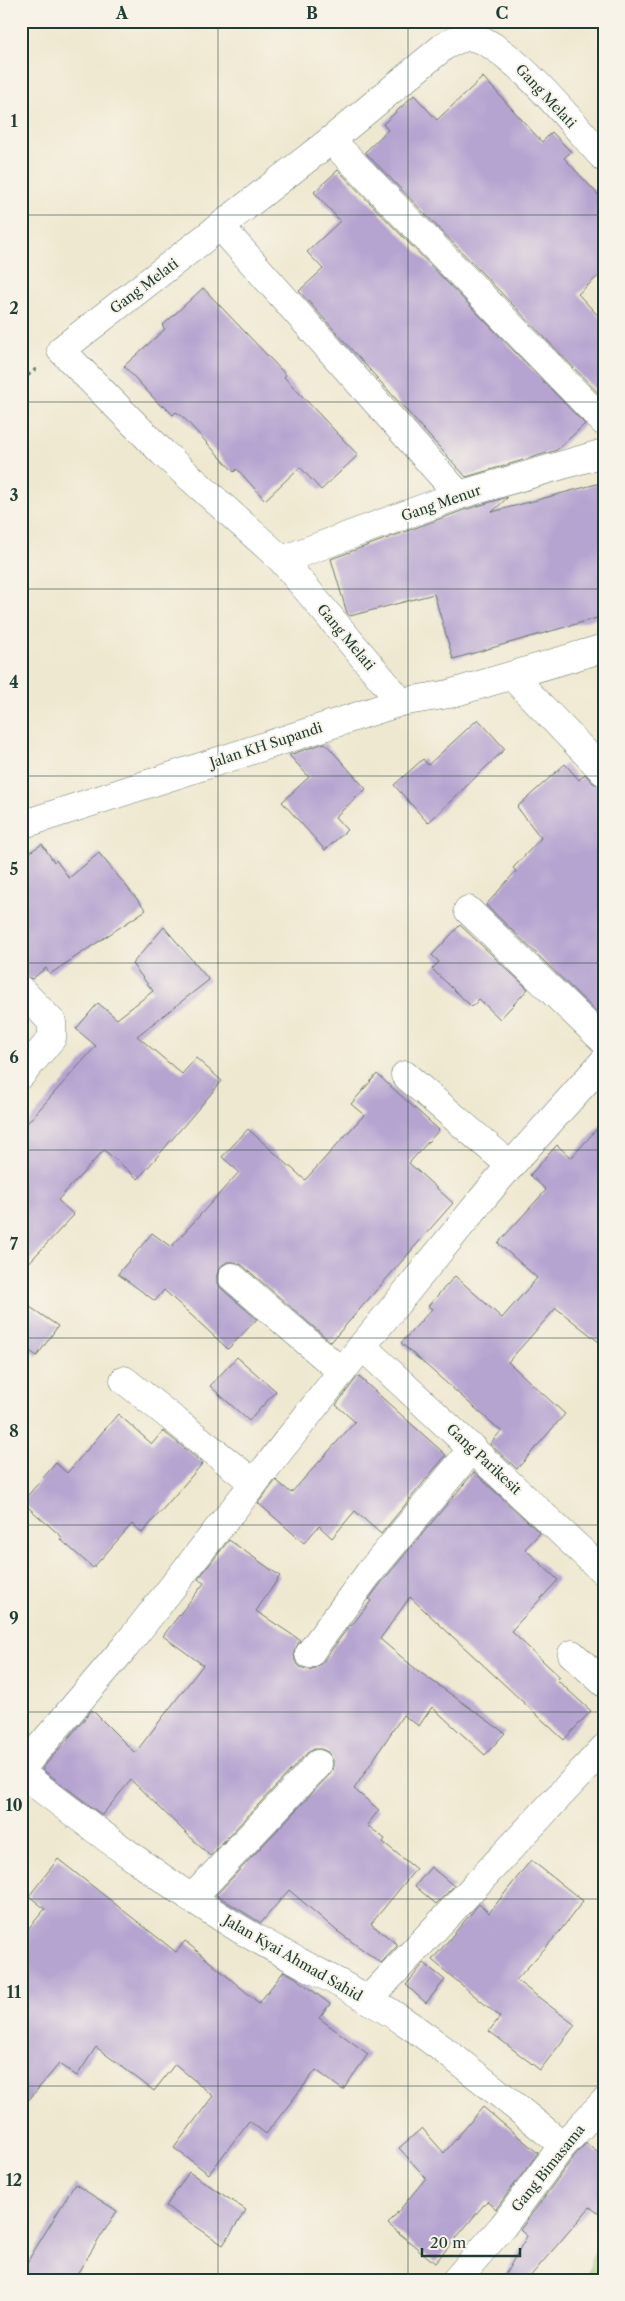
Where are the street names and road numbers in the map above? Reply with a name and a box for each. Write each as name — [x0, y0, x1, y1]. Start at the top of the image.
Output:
street label: Gang Melati — [512, 60, 580, 132]
street label: Gang Melati — [106, 254, 182, 318]
street label: Gang Menur — [399, 481, 483, 525]
street label: Gang Melati — [313, 600, 379, 674]
street label: Jalan KH Supandi — [205, 718, 325, 772]
street label: Gang Parikesit — [443, 1420, 525, 1498]
street label: Jalan Kyai Ahmad Sahid — [219, 1910, 366, 2005]
street label: Gang Bimasama — [507, 2120, 589, 2215]

